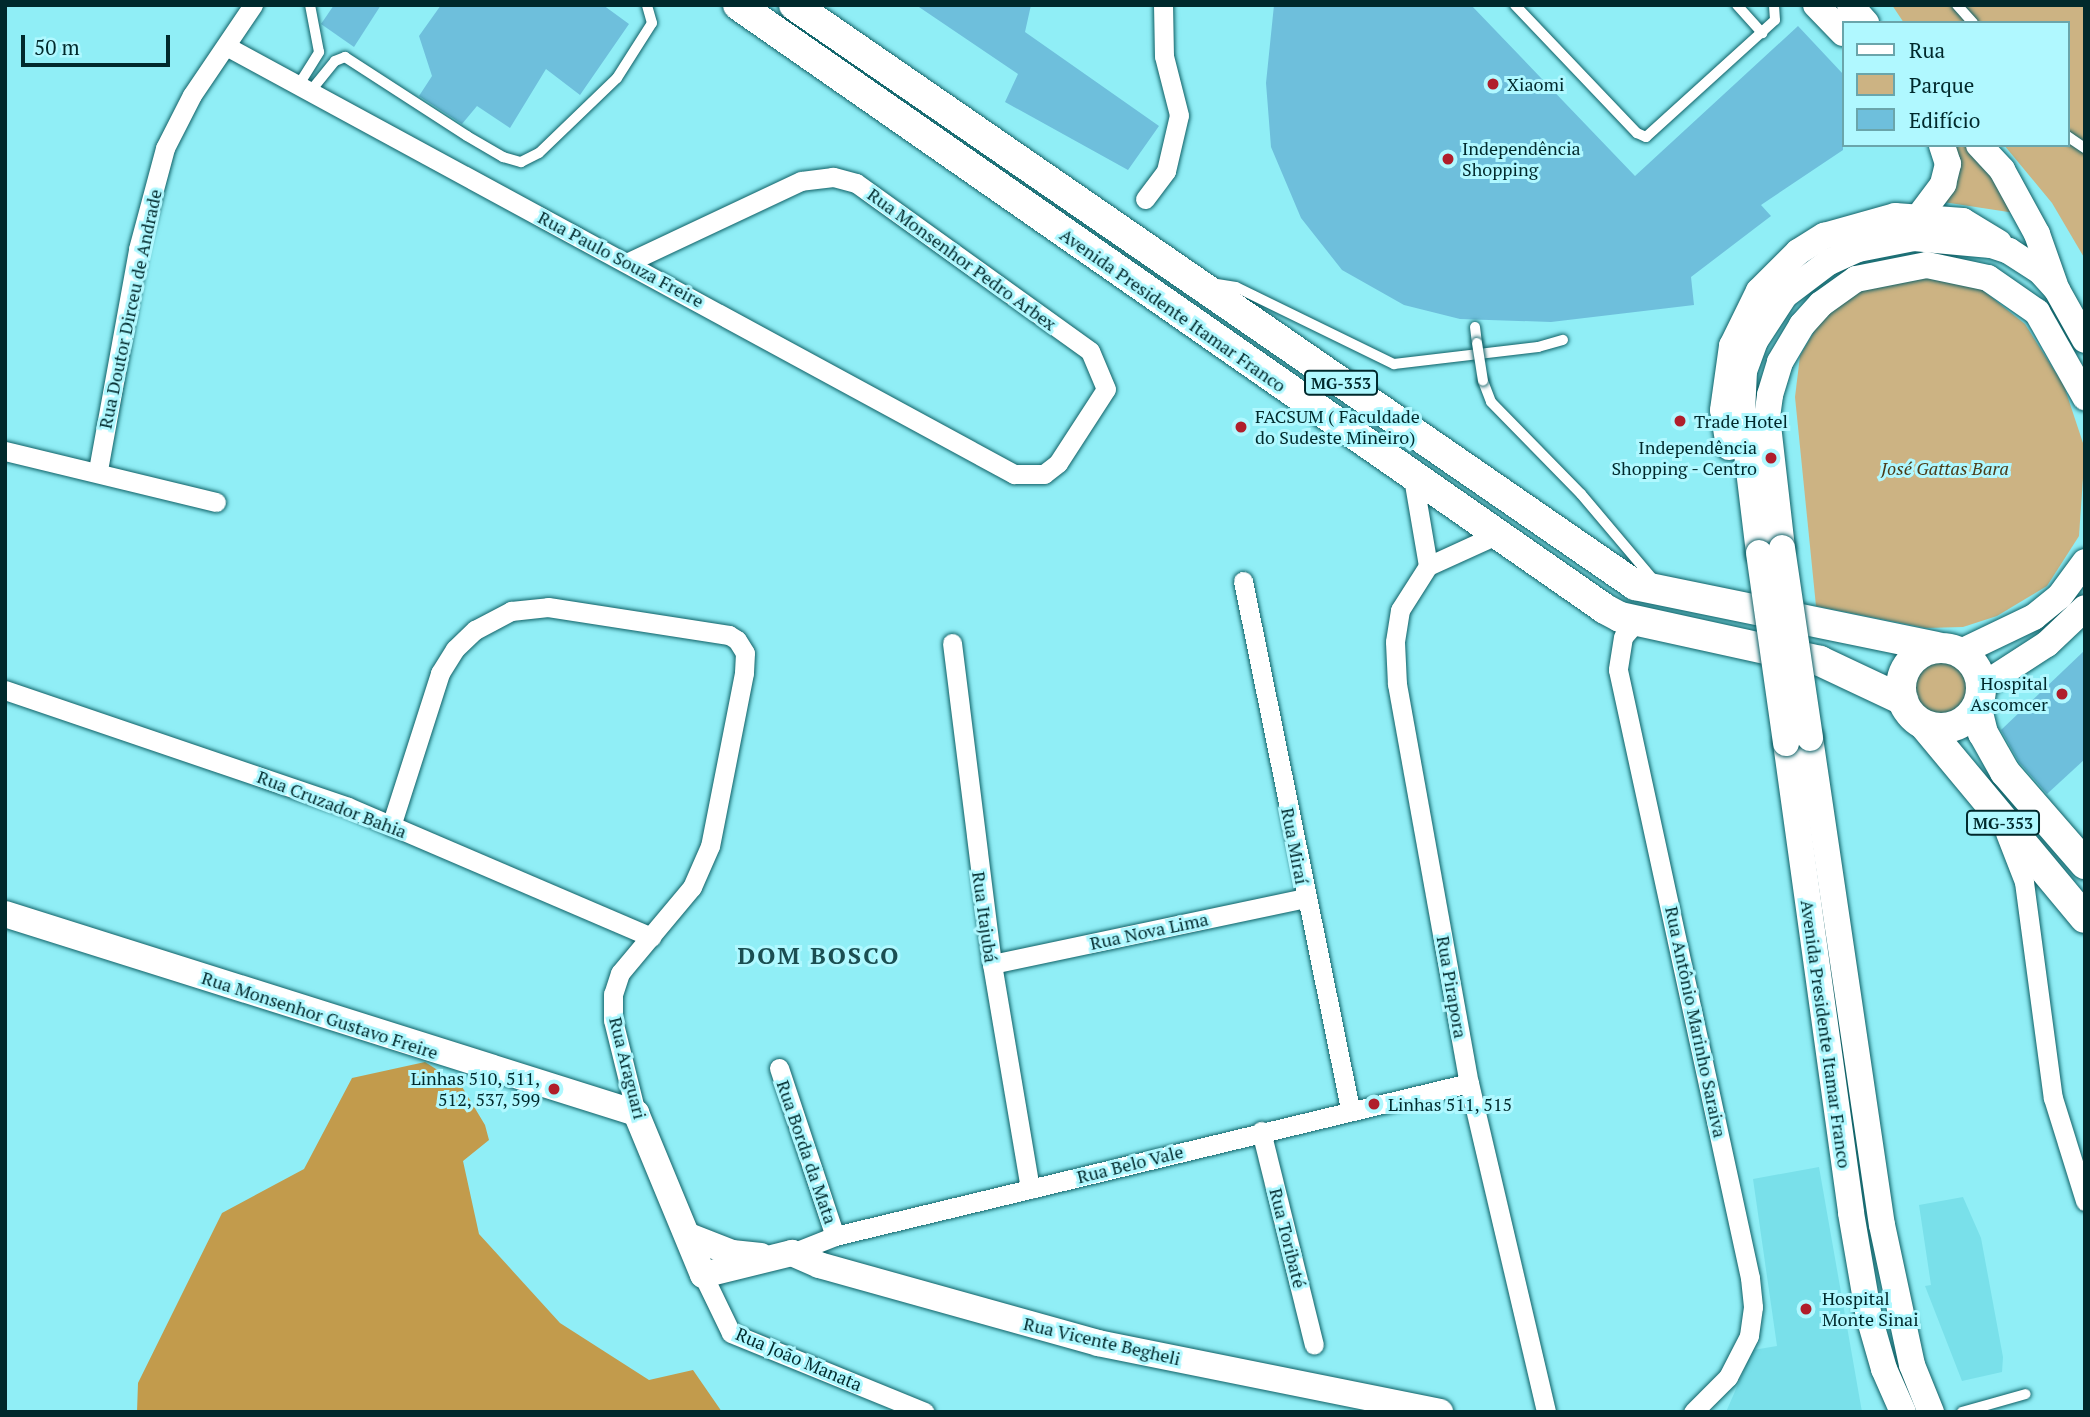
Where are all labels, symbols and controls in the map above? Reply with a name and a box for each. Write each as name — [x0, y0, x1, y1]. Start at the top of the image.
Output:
scale bar — [24, 21, 173, 65]
legend — [1842, 21, 2069, 147]
text: 50 m — [34, 33, 80, 61]
text: Rua — [1909, 36, 1945, 64]
text: Parque — [1909, 71, 1974, 99]
place label: Xiaomi — [1507, 73, 1564, 95]
marker: Xiaomi — [1485, 76, 1501, 92]
text: Edifício — [1909, 106, 1980, 134]
place label: Independência Shopping — [1462, 138, 1581, 180]
marker: Independência Shopping — [1440, 151, 1456, 167]
street label: Rua Monsenhor Pedro Arbex — [863, 183, 1061, 335]
street label: Rua Doutor Dirceu de Andrade — [94, 187, 166, 431]
street label: Rua Paulo Souza Freire — [534, 206, 708, 312]
street label: Avenida Presidente Itamar Franco — [1056, 224, 1290, 396]
road number: MG-353 — [1302, 370, 1380, 396]
place label: FACSUM ( Faculdade do Sudeste Mineiro) — [1255, 406, 1420, 448]
place label: Trade Hotel — [1694, 410, 1788, 432]
marker: Trade Hotel — [1672, 413, 1688, 429]
marker: FACSUM ( Faculdade do Sudeste Mineiro) — [1233, 419, 1249, 435]
place label: Independência Shopping - Centro — [1610, 437, 1757, 480]
marker: Independência Shopping - Centro — [1763, 450, 1779, 466]
park label: José Gattas Bara — [1881, 457, 2009, 479]
place label: Hospital Ascomcer — [1970, 673, 2048, 716]
marker: Hospital Ascomcer — [2054, 686, 2070, 702]
street label: Rua Cruzador Bahia — [254, 766, 410, 842]
street label: Rua Miraí — [1277, 806, 1313, 886]
road number: MG-353 — [1965, 810, 2042, 836]
street label: Rua Itajubá — [968, 870, 1002, 964]
street label: Avenida Presidente Itamar Franco — [1796, 898, 1856, 1170]
street label: Rua Antônio Marinho Saraiva — [1661, 904, 1731, 1140]
street label: Rua Nova Lima — [1088, 908, 1210, 954]
street label: Rua Pirapora — [1432, 934, 1472, 1040]
district label: DOM BOSCO — [739, 942, 899, 970]
street label: Rua Monsenhor Gustavo Freire — [199, 967, 441, 1063]
street label: Rua Araguari — [605, 1015, 651, 1121]
place label: Linhas 510, 511, 512, 537, 599 — [410, 1068, 540, 1110]
street label: Rua Borda da Mata — [772, 1077, 842, 1227]
marker: Linhas 510, 511, 512, 537, 599 — [546, 1081, 562, 1097]
place label: Linhas 511, 515 — [1388, 1093, 1513, 1115]
marker: Linhas 511, 515 — [1366, 1096, 1382, 1112]
street label: Rua Belo Vale — [1074, 1140, 1186, 1188]
street label: Rua Toribaté — [1265, 1186, 1311, 1290]
place label: Hospital Monte Sinai — [1822, 1288, 1919, 1330]
marker: Hospital Monte Sinai — [1796, 1299, 1816, 1319]
street label: Rua Vicente Begheli — [1021, 1312, 1183, 1370]
street label: Rua João Manata — [733, 1323, 865, 1395]

